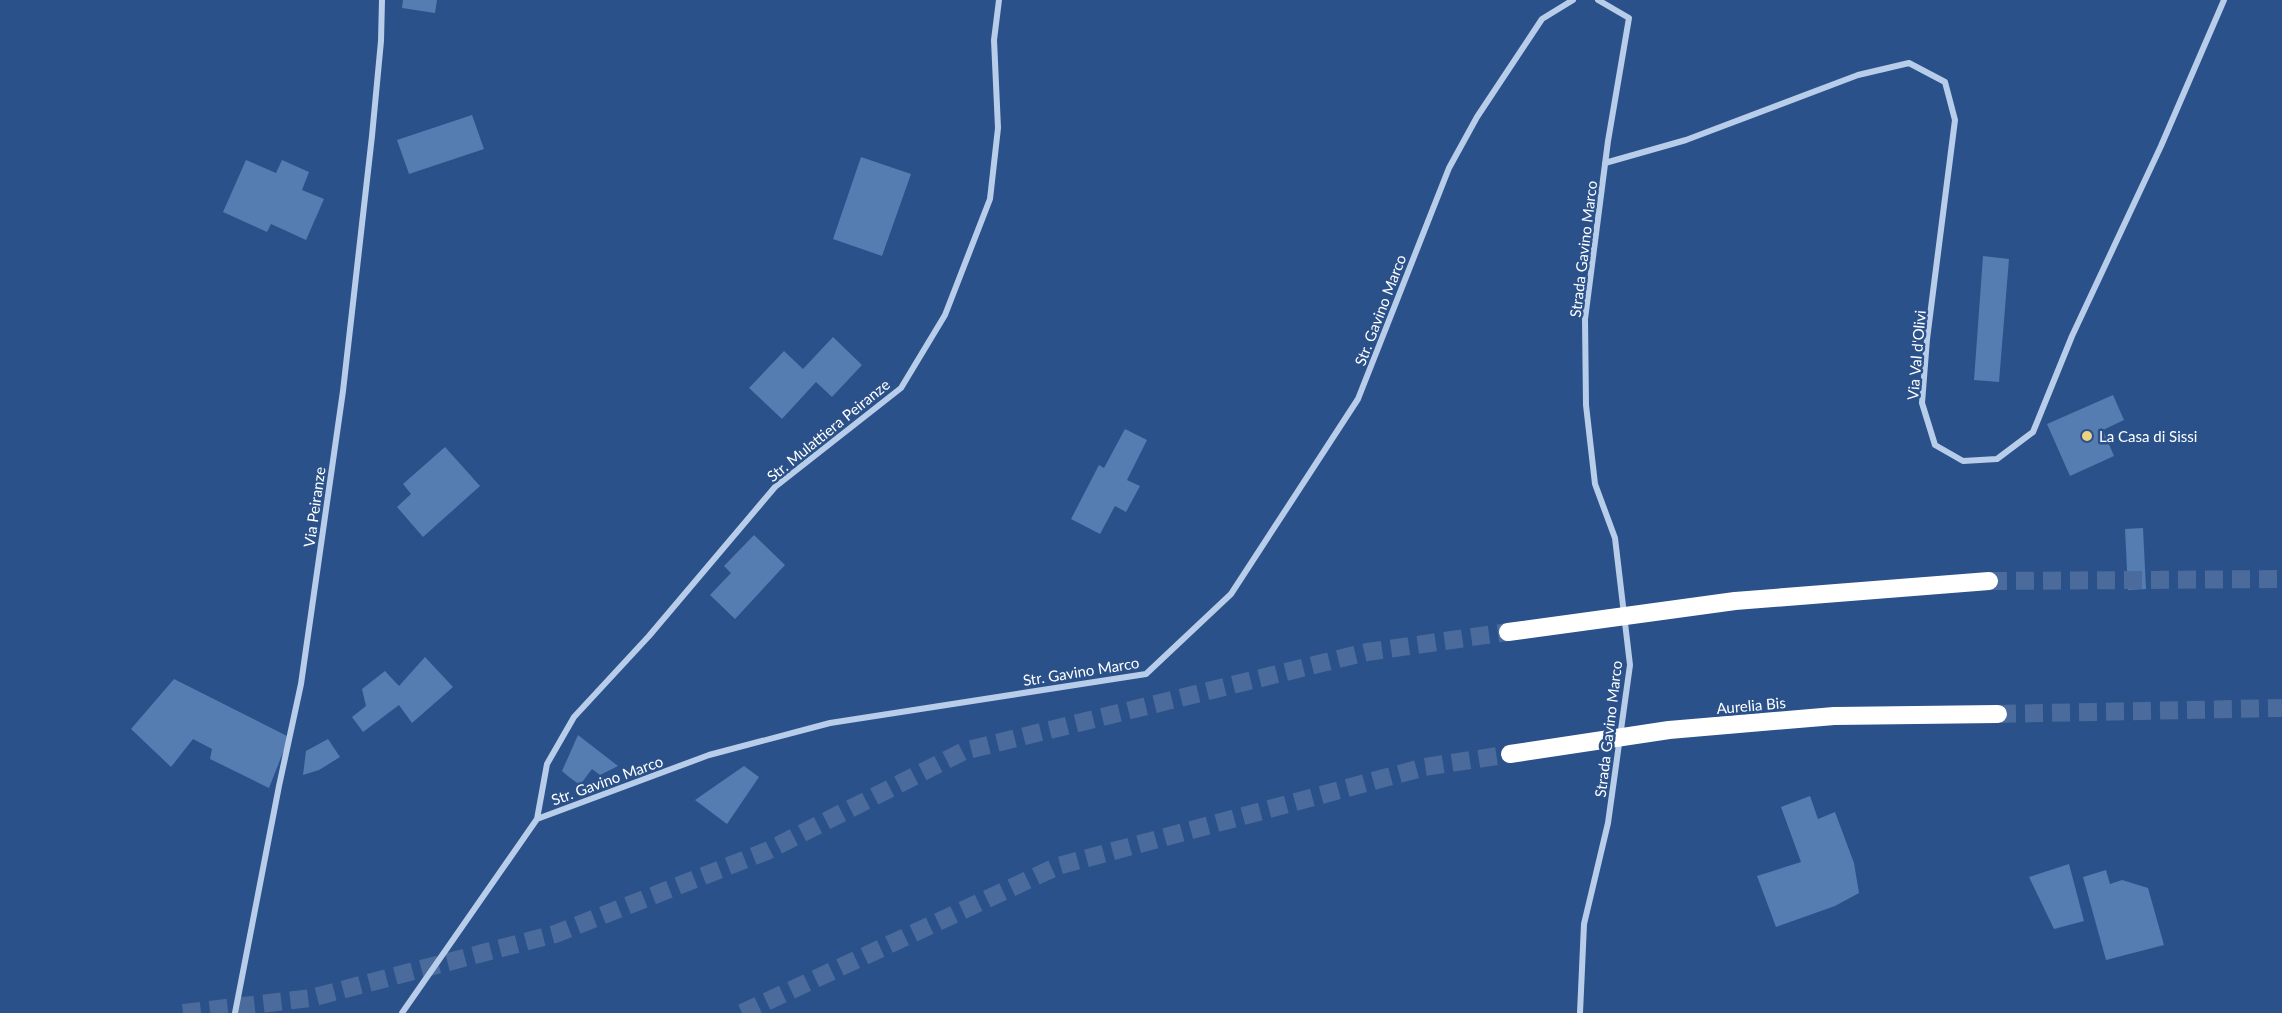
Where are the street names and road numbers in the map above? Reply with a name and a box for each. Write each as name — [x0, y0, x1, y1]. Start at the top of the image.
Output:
street label: Strada Gavino Marco — [1566, 180, 1600, 318]
street label: Str. Gavino Marco — [1351, 252, 1409, 368]
street label: Via Val d'Olivi — [1903, 309, 1929, 401]
street label: Str. Mulattiera Peiranze — [763, 375, 893, 485]
street label: Via Peiranze — [299, 466, 329, 548]
street label: Str. Gavino Marco — [1022, 653, 1140, 689]
street label: Strada Gavino Marco — [1591, 660, 1625, 798]
street label: Aurelia Bis — [1716, 693, 1786, 717]
street label: Str. Gavino Marco — [549, 751, 665, 809]

